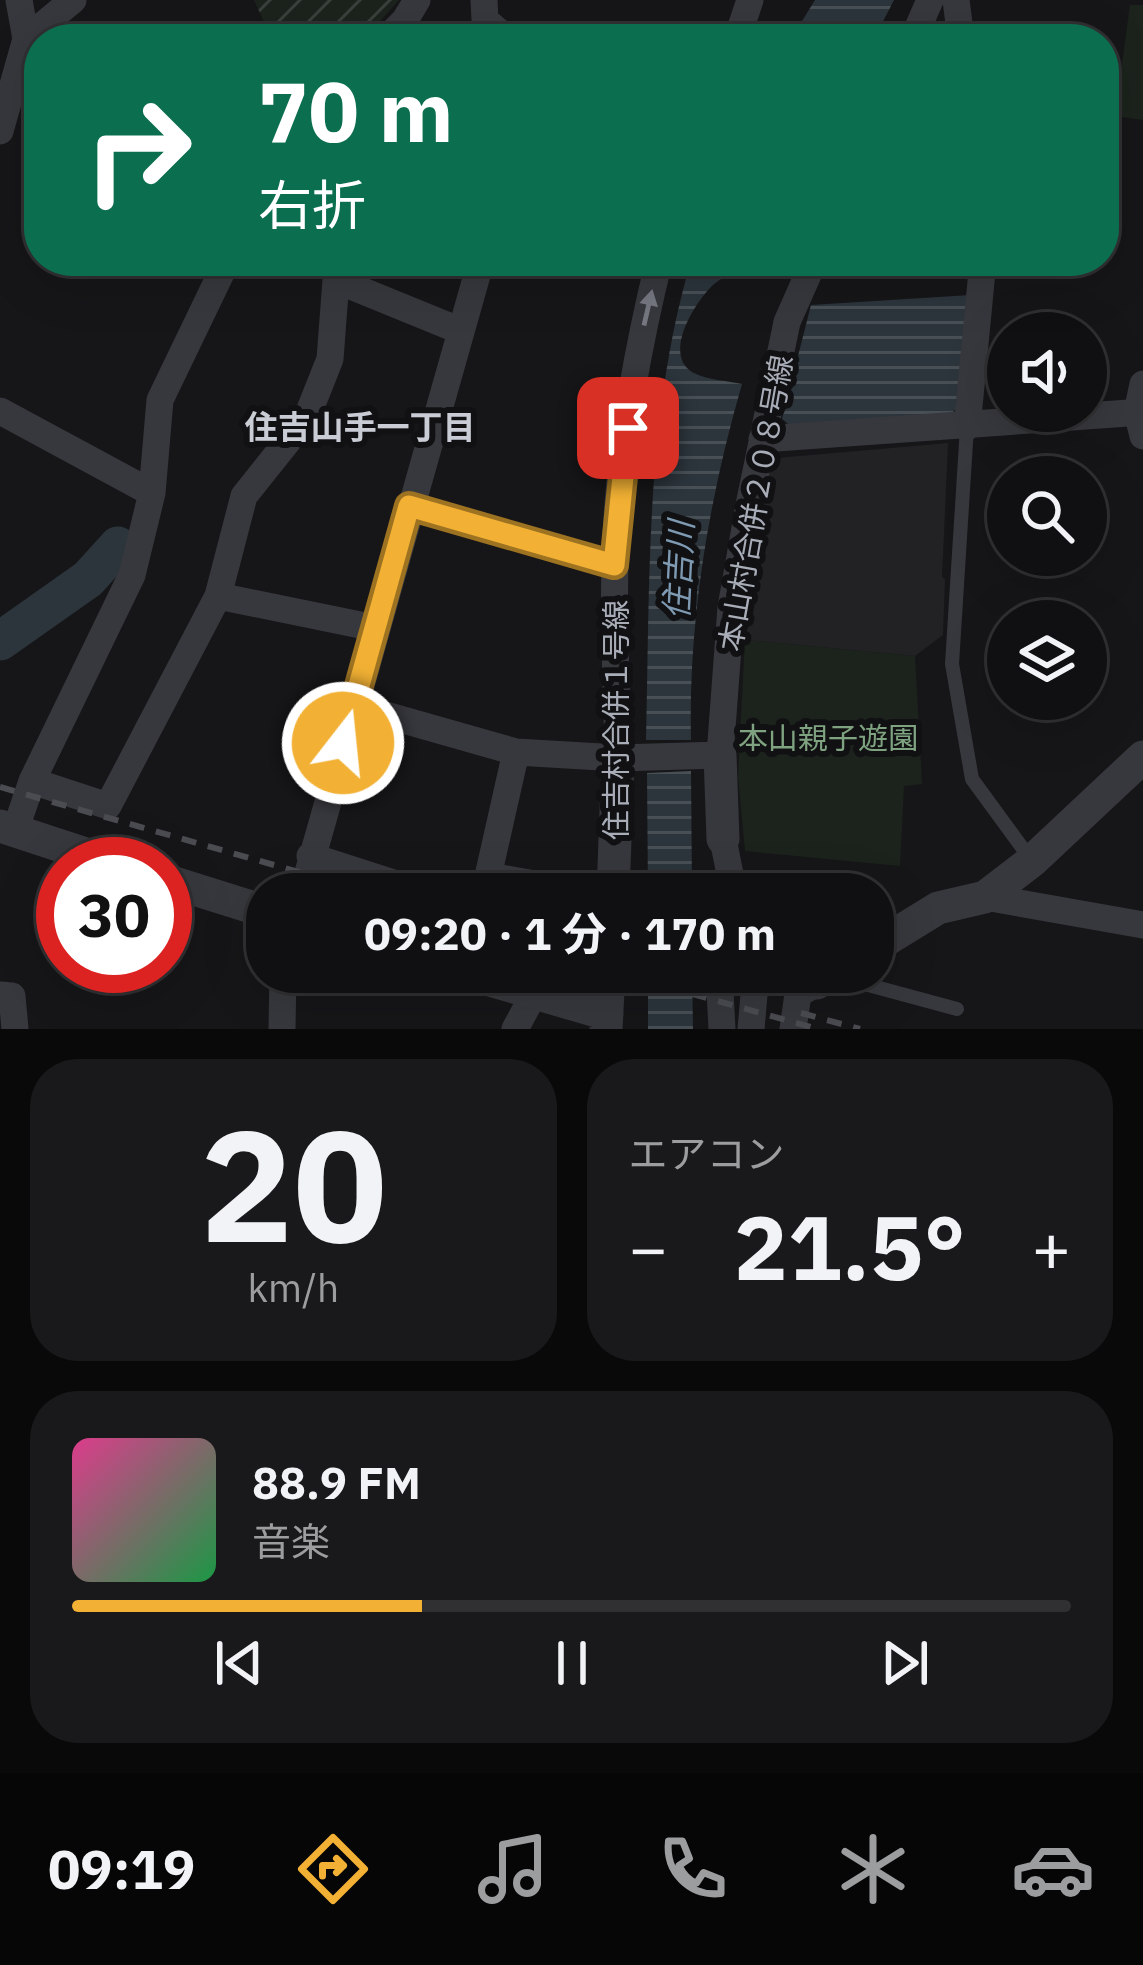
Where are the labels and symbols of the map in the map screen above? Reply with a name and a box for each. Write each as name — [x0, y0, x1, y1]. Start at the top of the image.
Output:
one-way arrow — [639, 289, 658, 326]
street label: 本山村合併２０８号線 — [710, 352, 800, 654]
pin — [577, 377, 679, 479]
district label: 住吉山手一丁目 — [245, 405, 476, 448]
water label: 住吉川 — [654, 516, 702, 621]
street label: 住吉村合併１号線 — [596, 600, 635, 840]
position arrow — [280, 680, 406, 806]
park label: 本山親子遊園 — [738, 718, 918, 757]
speed limit sign: 30 — [36, 837, 192, 993]

